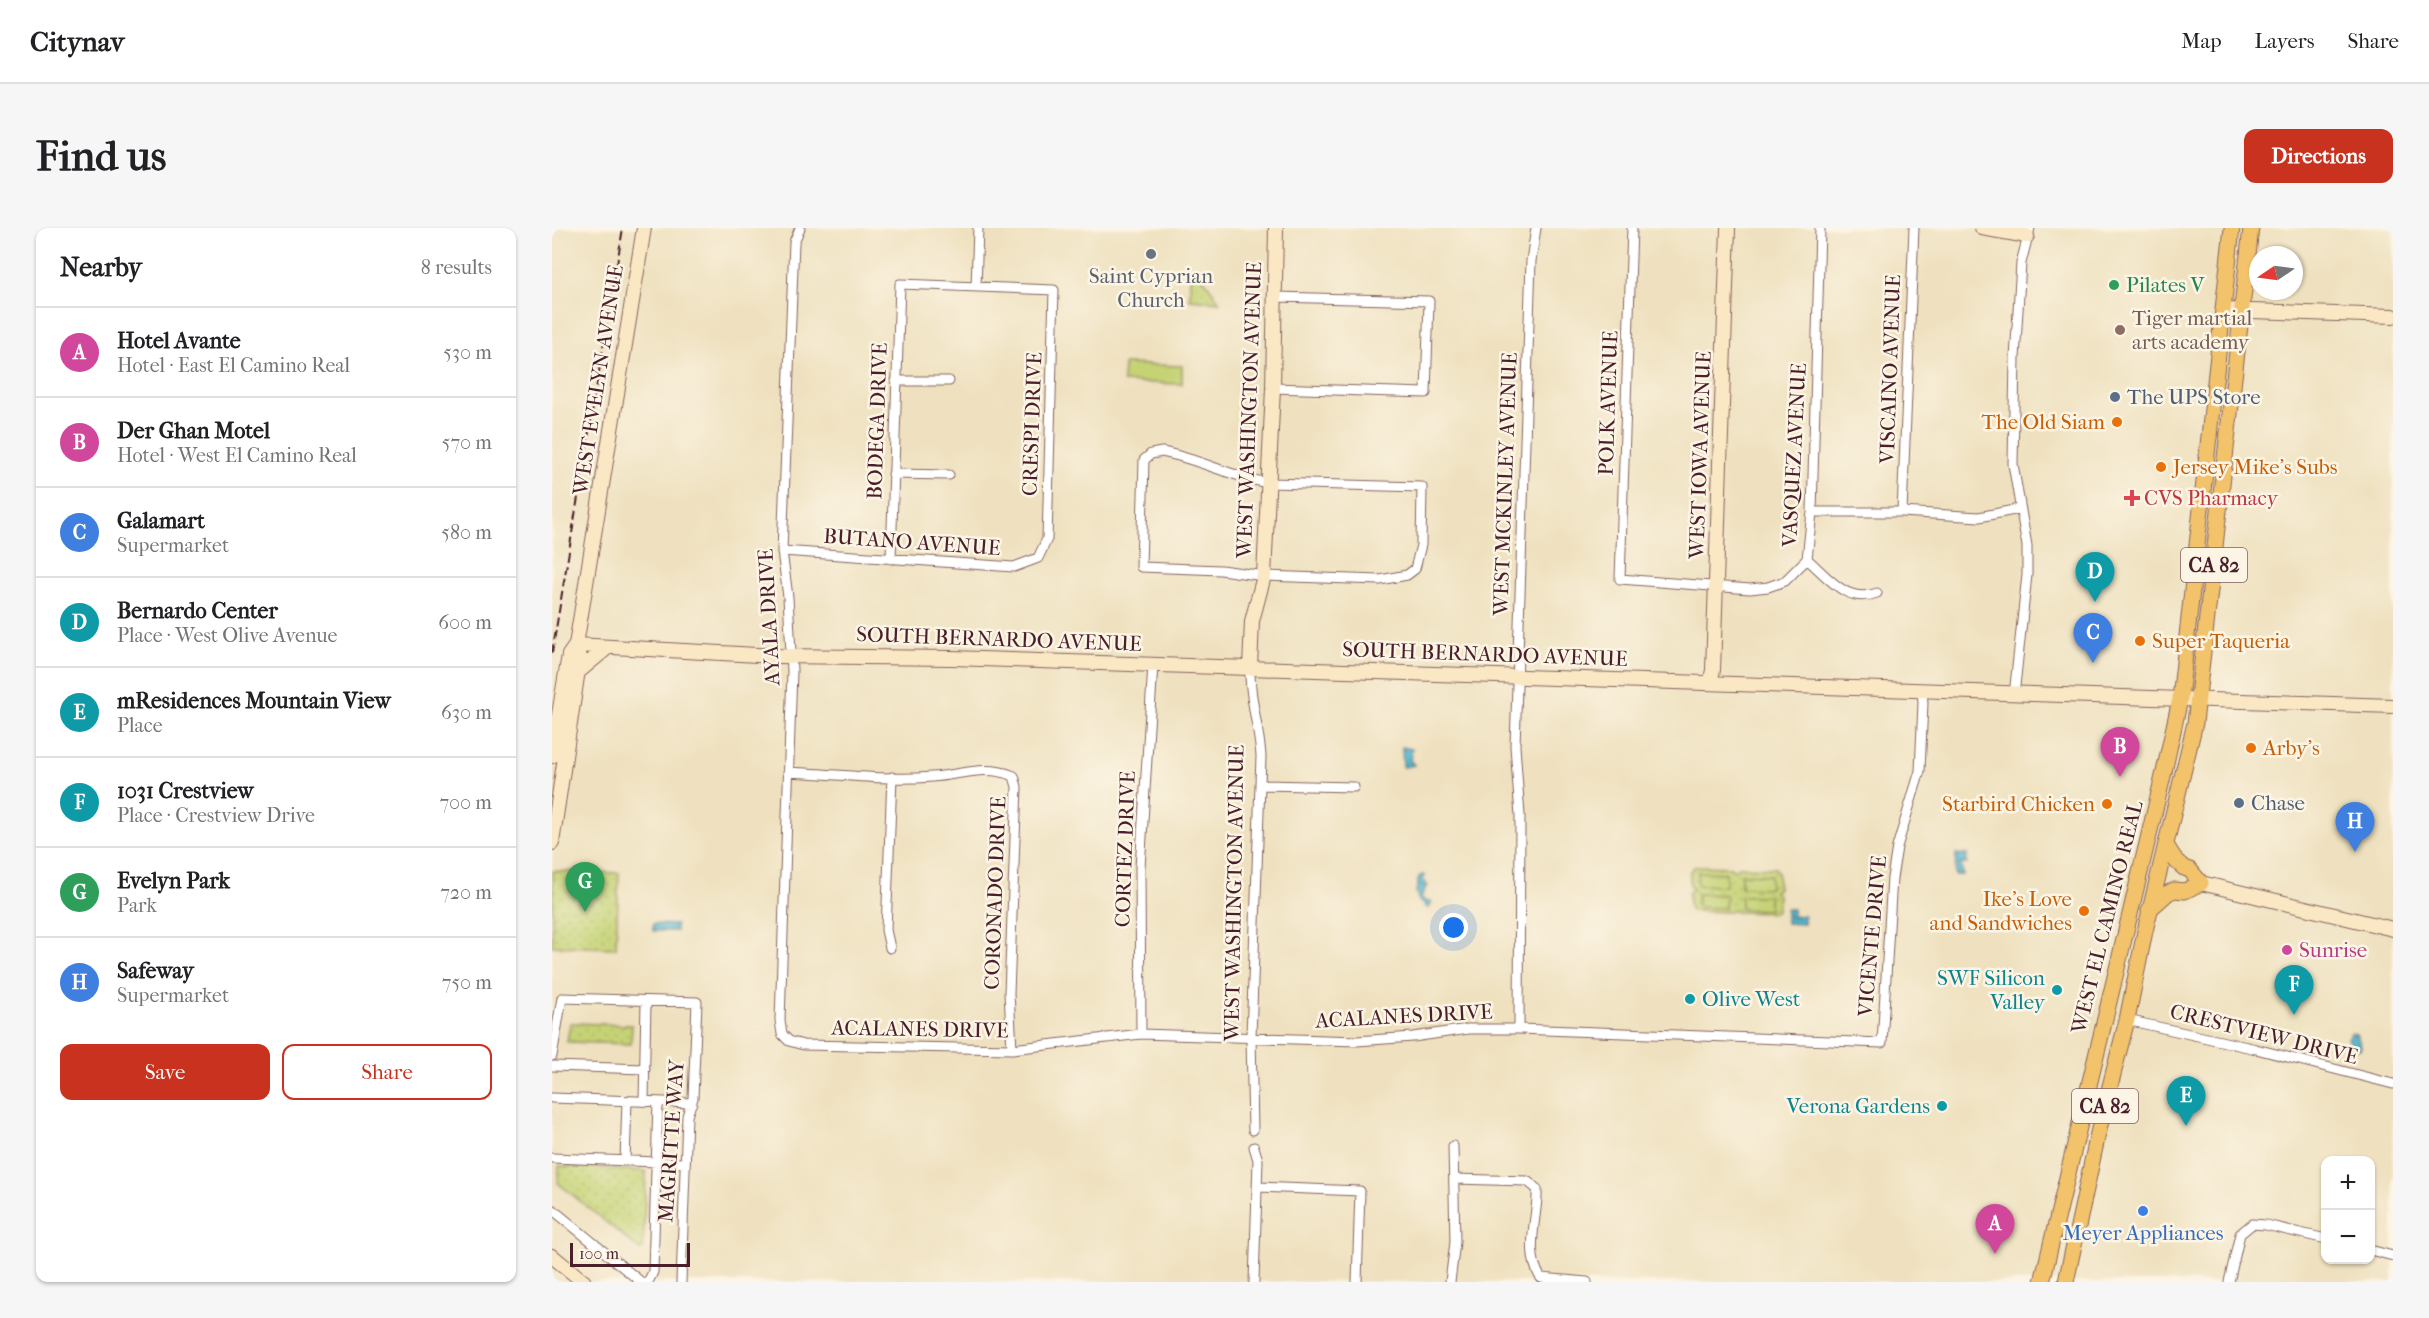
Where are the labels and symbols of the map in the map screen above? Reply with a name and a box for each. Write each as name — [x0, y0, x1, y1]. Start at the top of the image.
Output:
north arrow — [2249, 246, 2303, 300]
marker: Saint Cyprian Church — [1144, 247, 1158, 261]
street label: WEST WASHINGTON AVENUE — [1232, 261, 1266, 560]
street label: WEST EVELYN AVENUE — [568, 263, 628, 498]
place label: Saint Cyprian Church — [1089, 264, 1213, 312]
place label: Pilates V — [2126, 273, 2206, 297]
street label: VISCAINO AVENUE — [1875, 274, 1905, 465]
marker: Pilates V — [2107, 278, 2121, 292]
place label: Tiger martial arts academy — [2132, 306, 2253, 354]
marker: Tiger martial arts academy — [2113, 323, 2127, 337]
street label: POLK AVENUE — [1593, 330, 1623, 476]
street label: BODEGA DRIVE — [862, 342, 892, 500]
street label: WEST IOWA AVENUE — [1684, 350, 1716, 561]
street label: CRESPI DRIVE — [1017, 351, 1047, 496]
street label: WEST MCKINLEY AVENUE — [1488, 352, 1522, 617]
street label: VASQUEZ AVENUE — [1777, 362, 1811, 549]
place label: The UPS Store — [2127, 385, 2261, 409]
marker: The UPS Store — [2108, 390, 2122, 404]
place label: The Old Siam — [1981, 410, 2106, 434]
marker: The Old Siam — [2110, 415, 2124, 429]
place label: Jersey Mike's Subs — [2171, 455, 2338, 479]
marker: Jersey Mike's Subs — [2154, 460, 2168, 474]
place label: CVS Pharmacy — [2144, 486, 2279, 510]
marker: CVS Pharmacy — [2125, 491, 2139, 505]
street label: BUTANO AVENUE — [823, 524, 1002, 560]
street label: AYALA DRIVE — [753, 548, 785, 687]
road number: CA 82 — [2181, 548, 2247, 582]
pin: D — [2076, 552, 2114, 602]
pin: C — [2074, 614, 2112, 663]
street label: SOUTH BERNARDO AVENUE — [856, 622, 1142, 656]
place label: Super Taqueria — [2152, 629, 2290, 653]
marker: Super Taqueria — [2133, 634, 2147, 648]
street label: SOUTH BERNARDO AVENUE — [1342, 637, 1628, 671]
pin: B — [2100, 728, 2140, 777]
place label: Arby's — [2262, 736, 2320, 760]
marker: Arby's — [2244, 741, 2258, 755]
street label: WEST WASHINGTON AVENUE — [1219, 744, 1249, 1043]
street label: CORTEZ DRIVE — [1110, 770, 1140, 928]
place label: Chase — [2251, 791, 2305, 815]
place label: Starbird Chicken — [1942, 792, 2095, 816]
street label: CORONADO DRIVE — [980, 796, 1010, 990]
marker: Chase — [2232, 796, 2246, 810]
marker: Starbird Chicken — [2100, 797, 2114, 811]
street label: WEST EL CAMINO REAL — [2066, 798, 2148, 1037]
pin: H — [2336, 802, 2374, 852]
street label: VICENTE DRIVE — [1853, 854, 1891, 1019]
pin: G — [566, 862, 604, 912]
place label: Ike's Love and Sandwiches — [1930, 887, 2072, 935]
marker: Ike's Love and Sandwiches — [2077, 904, 2091, 918]
your location — [1439, 913, 1468, 942]
place label: Sunrise — [2299, 938, 2367, 962]
marker: Sunrise — [2280, 943, 2294, 957]
place label: SWF Silicon Valley — [1937, 966, 2046, 1014]
pin: F — [2274, 966, 2314, 1015]
marker: SWF Silicon Valley — [2050, 983, 2064, 997]
place label: Olive West — [1702, 987, 1801, 1011]
marker: Olive West — [1683, 992, 1697, 1006]
street label: ACALANES DRIVE — [1314, 999, 1493, 1033]
street label: CRESTVIEW DRIVE — [2168, 999, 2361, 1069]
street label: ACALANES DRIVE — [830, 1015, 1009, 1043]
street label: MAGRITTE WAY — [653, 1058, 689, 1223]
pin: E — [2166, 1076, 2206, 1126]
road number: CA 82 — [2072, 1089, 2138, 1123]
place label: Verona Gardens — [1785, 1094, 1930, 1118]
marker: Verona Gardens — [1935, 1099, 1949, 1113]
pin: A — [1976, 1204, 2014, 1254]
marker: Meyer Appliances — [2136, 1204, 2150, 1218]
place label: Meyer Appliances — [2063, 1221, 2224, 1245]
scale bar — [570, 1240, 690, 1268]

